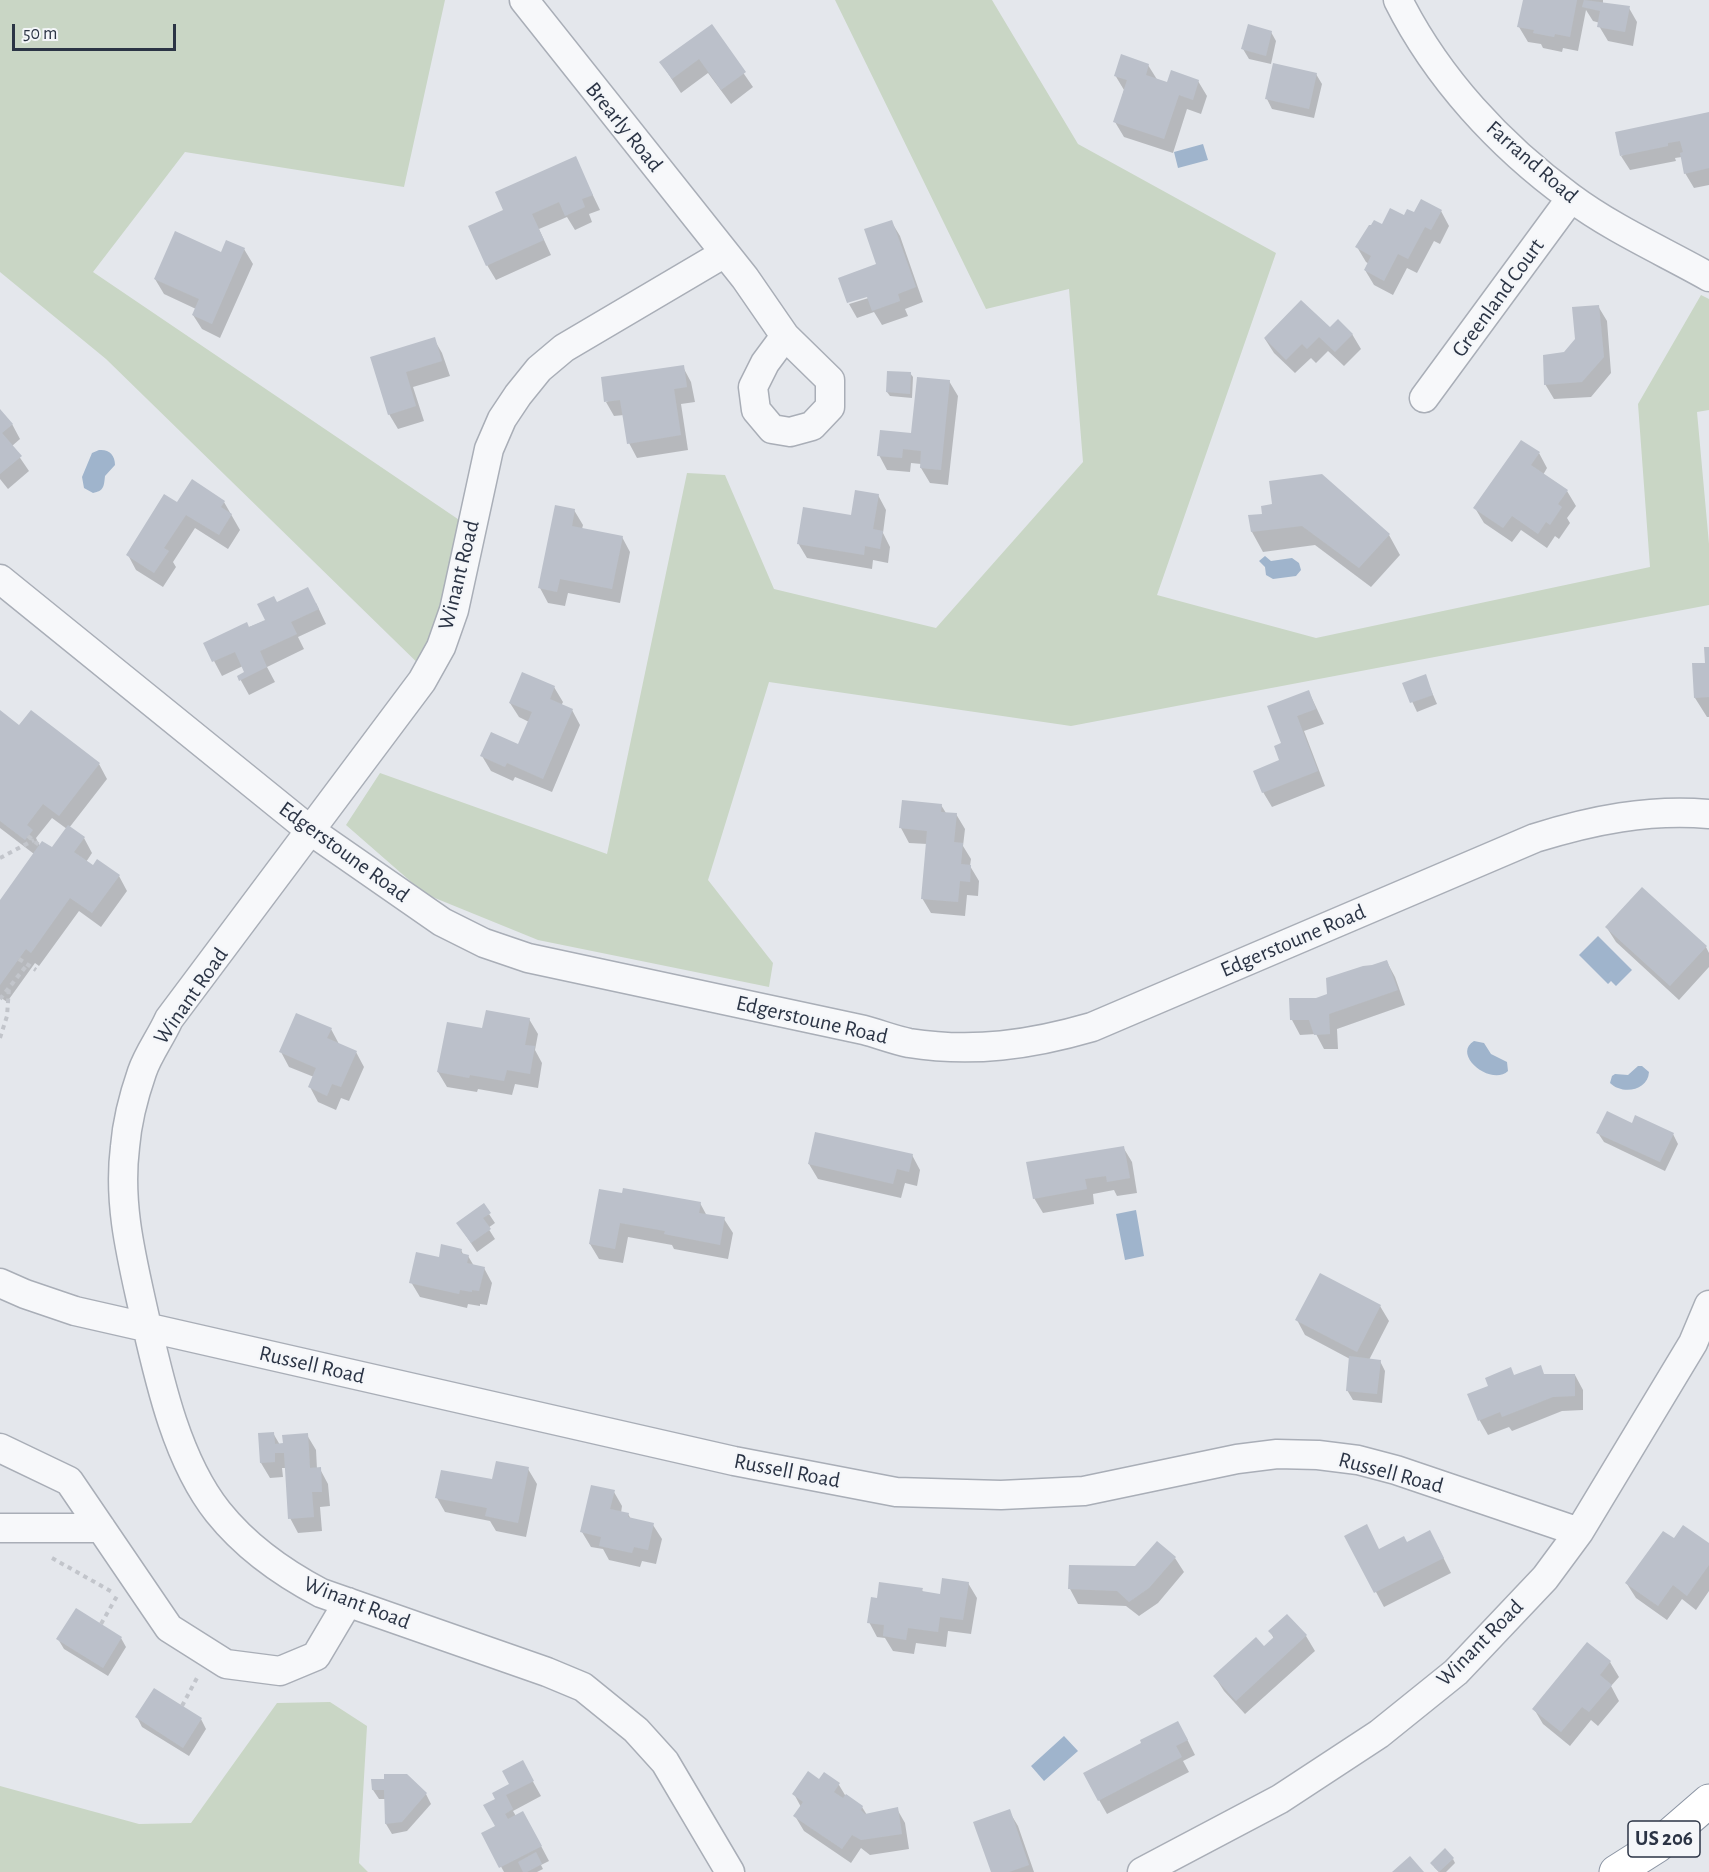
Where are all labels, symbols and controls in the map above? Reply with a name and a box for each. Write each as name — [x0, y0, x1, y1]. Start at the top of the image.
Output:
scale bar — [15, 12, 178, 50]
text: 50 m — [23, 25, 57, 43]
street label: Brearly Road — [580, 77, 668, 177]
street label: Farrand Road — [1481, 115, 1583, 209]
street label: Greenland Court — [1446, 234, 1550, 362]
street label: Winant Road — [433, 517, 485, 633]
street label: Edgerstoune Road — [274, 796, 414, 908]
street label: Edgerstoune Road — [1217, 899, 1369, 983]
street label: Winant Road — [148, 943, 234, 1049]
street label: Edgerstoune Road — [734, 990, 890, 1050]
street label: Russell Road — [257, 1340, 367, 1390]
street label: Russell Road — [1336, 1446, 1446, 1500]
street label: Russell Road — [732, 1448, 842, 1494]
street label: Winant Road — [300, 1571, 414, 1635]
street label: Winant Road — [1431, 1594, 1529, 1692]
road number: US 206 — [1628, 1821, 1700, 1857]

